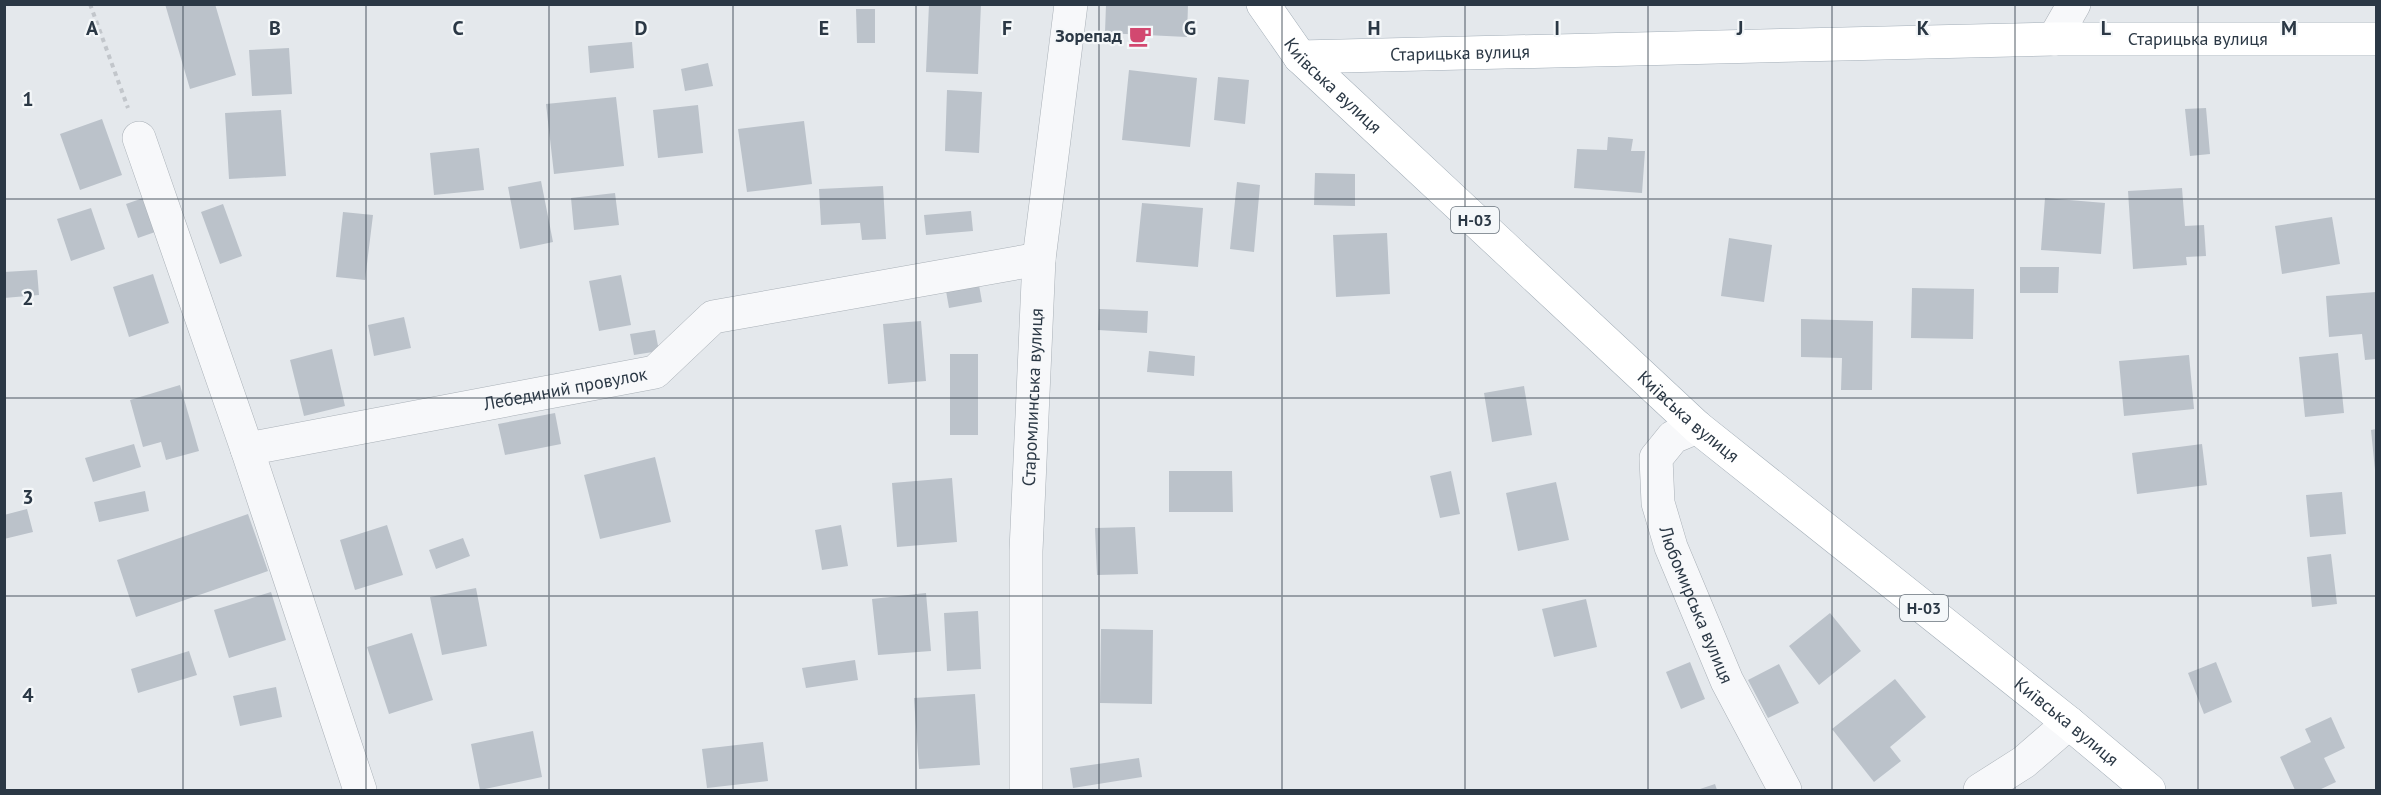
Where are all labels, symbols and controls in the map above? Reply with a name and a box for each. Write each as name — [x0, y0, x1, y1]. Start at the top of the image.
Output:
text: A — [86, 15, 99, 41]
text: B — [269, 15, 281, 41]
text: C — [452, 15, 464, 41]
text: D — [635, 15, 648, 41]
text: E — [819, 15, 829, 41]
text: F — [1002, 15, 1012, 41]
text: G — [1184, 15, 1196, 41]
text: H — [1367, 15, 1381, 41]
text: I — [1554, 15, 1560, 41]
text: J — [1736, 15, 1743, 41]
text: K — [1917, 15, 1930, 41]
text: L — [2101, 15, 2112, 41]
text: M — [2281, 15, 2297, 41]
cafe icon: Зорепад — [1127, 23, 1153, 49]
place label: Зорепад — [1055, 24, 1122, 47]
street label: Старицька вулиця — [2128, 27, 2268, 50]
street label: Київська вулиця — [1279, 33, 1387, 138]
street label: Старицька вулиця — [1390, 40, 1530, 66]
text: 1 — [22, 86, 34, 112]
road number: Н-03 — [1451, 207, 1499, 233]
text: 2 — [22, 285, 34, 311]
street label: Старомлинська вулиця — [1017, 308, 1048, 487]
street label: Лебединий провулок — [481, 362, 649, 415]
street label: Київська вулиця — [1633, 365, 1744, 467]
text: 3 — [22, 484, 34, 510]
street label: Любомирська вулиця — [1654, 523, 1739, 687]
road number: Н-03 — [1900, 595, 1948, 621]
street label: Київська вулиця — [2010, 672, 2124, 771]
text: 4 — [22, 682, 34, 708]

